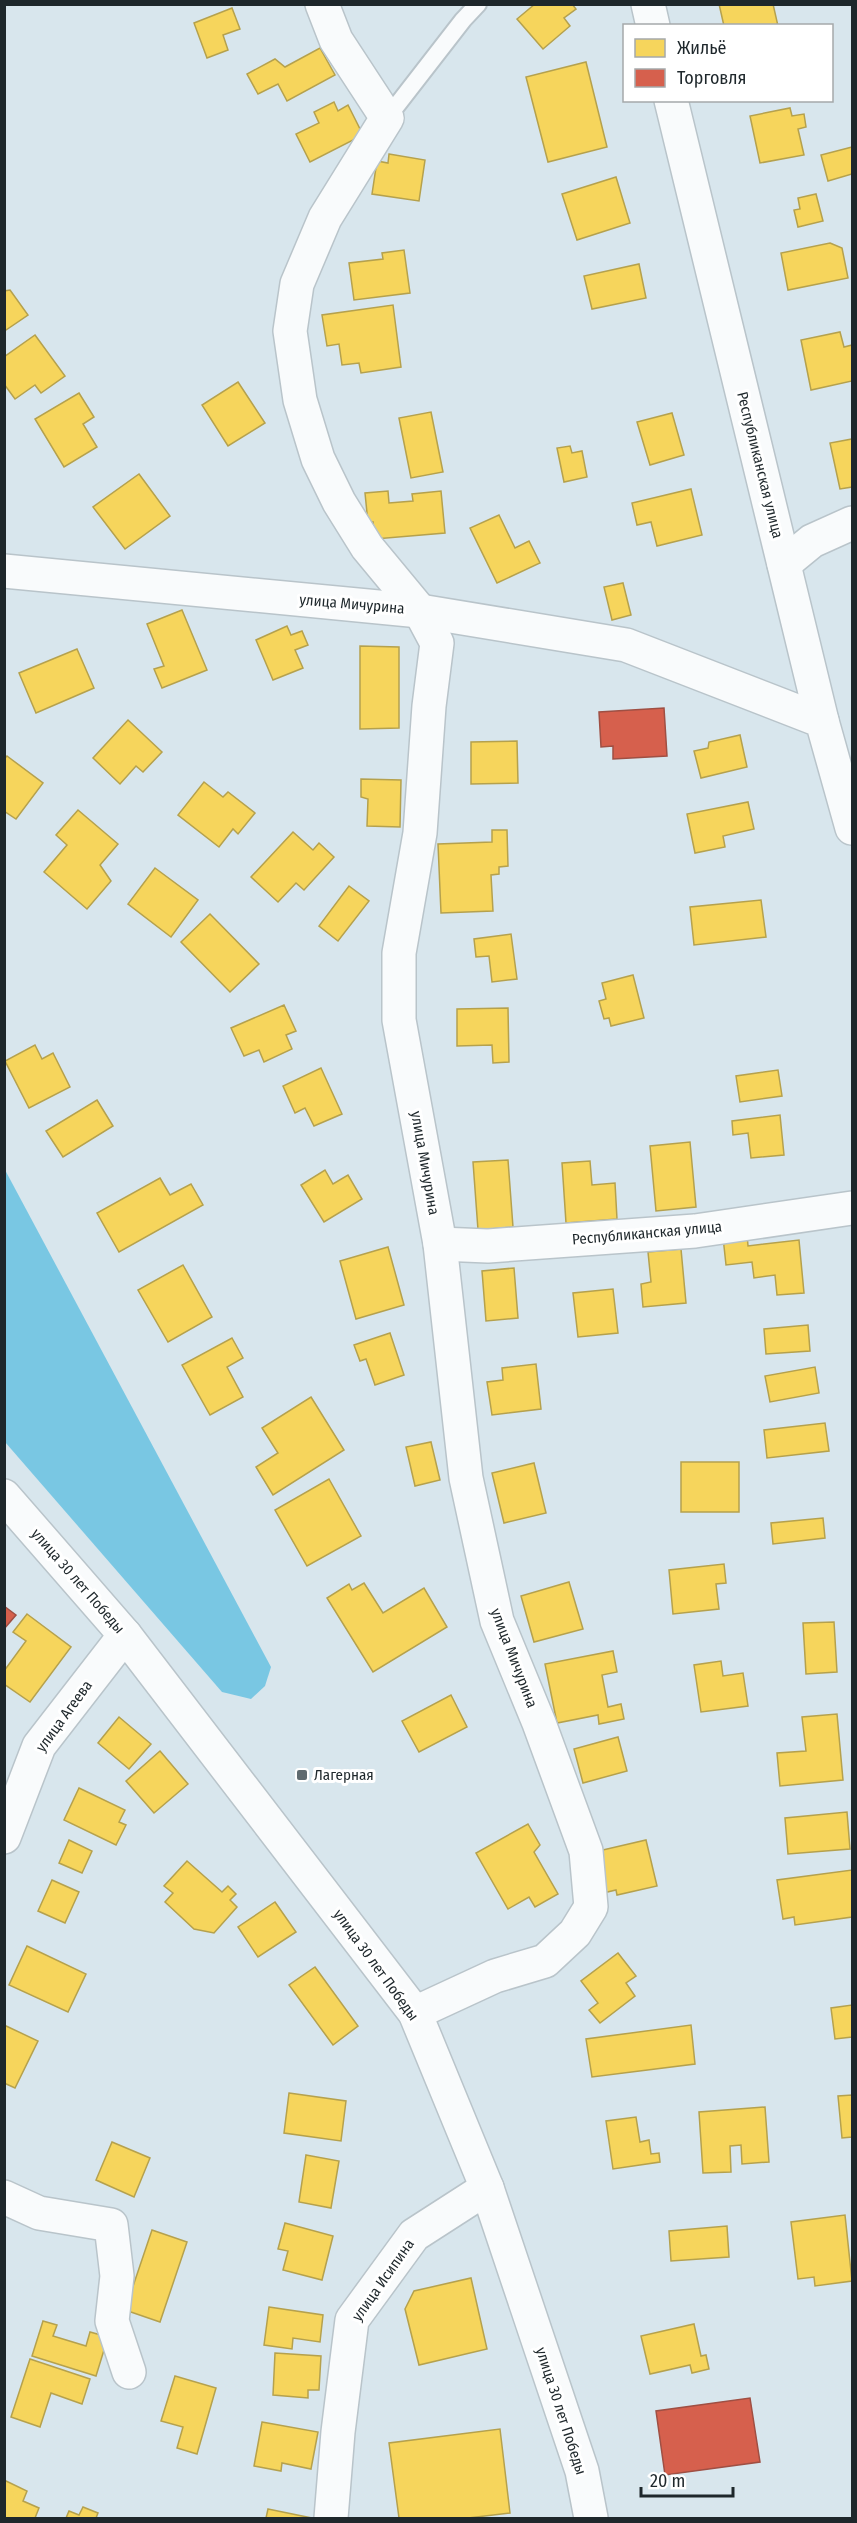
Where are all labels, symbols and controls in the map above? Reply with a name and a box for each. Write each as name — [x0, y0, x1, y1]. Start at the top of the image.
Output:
legend — [623, 24, 833, 102]
text: Жильё — [677, 37, 727, 59]
text: Торговля — [677, 67, 746, 89]
street label: Республиканская улица — [733, 390, 787, 540]
street label: улица Мичурина — [299, 590, 405, 618]
street label: улица Мичурина — [407, 1110, 443, 1216]
street label: Республиканская улица — [571, 1217, 723, 1249]
street label: улица 30 лет Победы — [28, 1525, 128, 1637]
street label: улица Мичурина — [487, 1606, 541, 1710]
street label: улица Агеева — [32, 1677, 96, 1755]
place label: Лагерная — [314, 1766, 374, 1784]
marker: Лагерная — [295, 1768, 309, 1782]
street label: улица 30 лет Победы — [330, 1906, 422, 2024]
street label: улица Исипина — [348, 2236, 418, 2324]
street label: улица 30 лет Победы — [532, 2345, 590, 2477]
scale bar — [641, 2460, 732, 2498]
text: 20 m — [650, 2470, 685, 2492]

